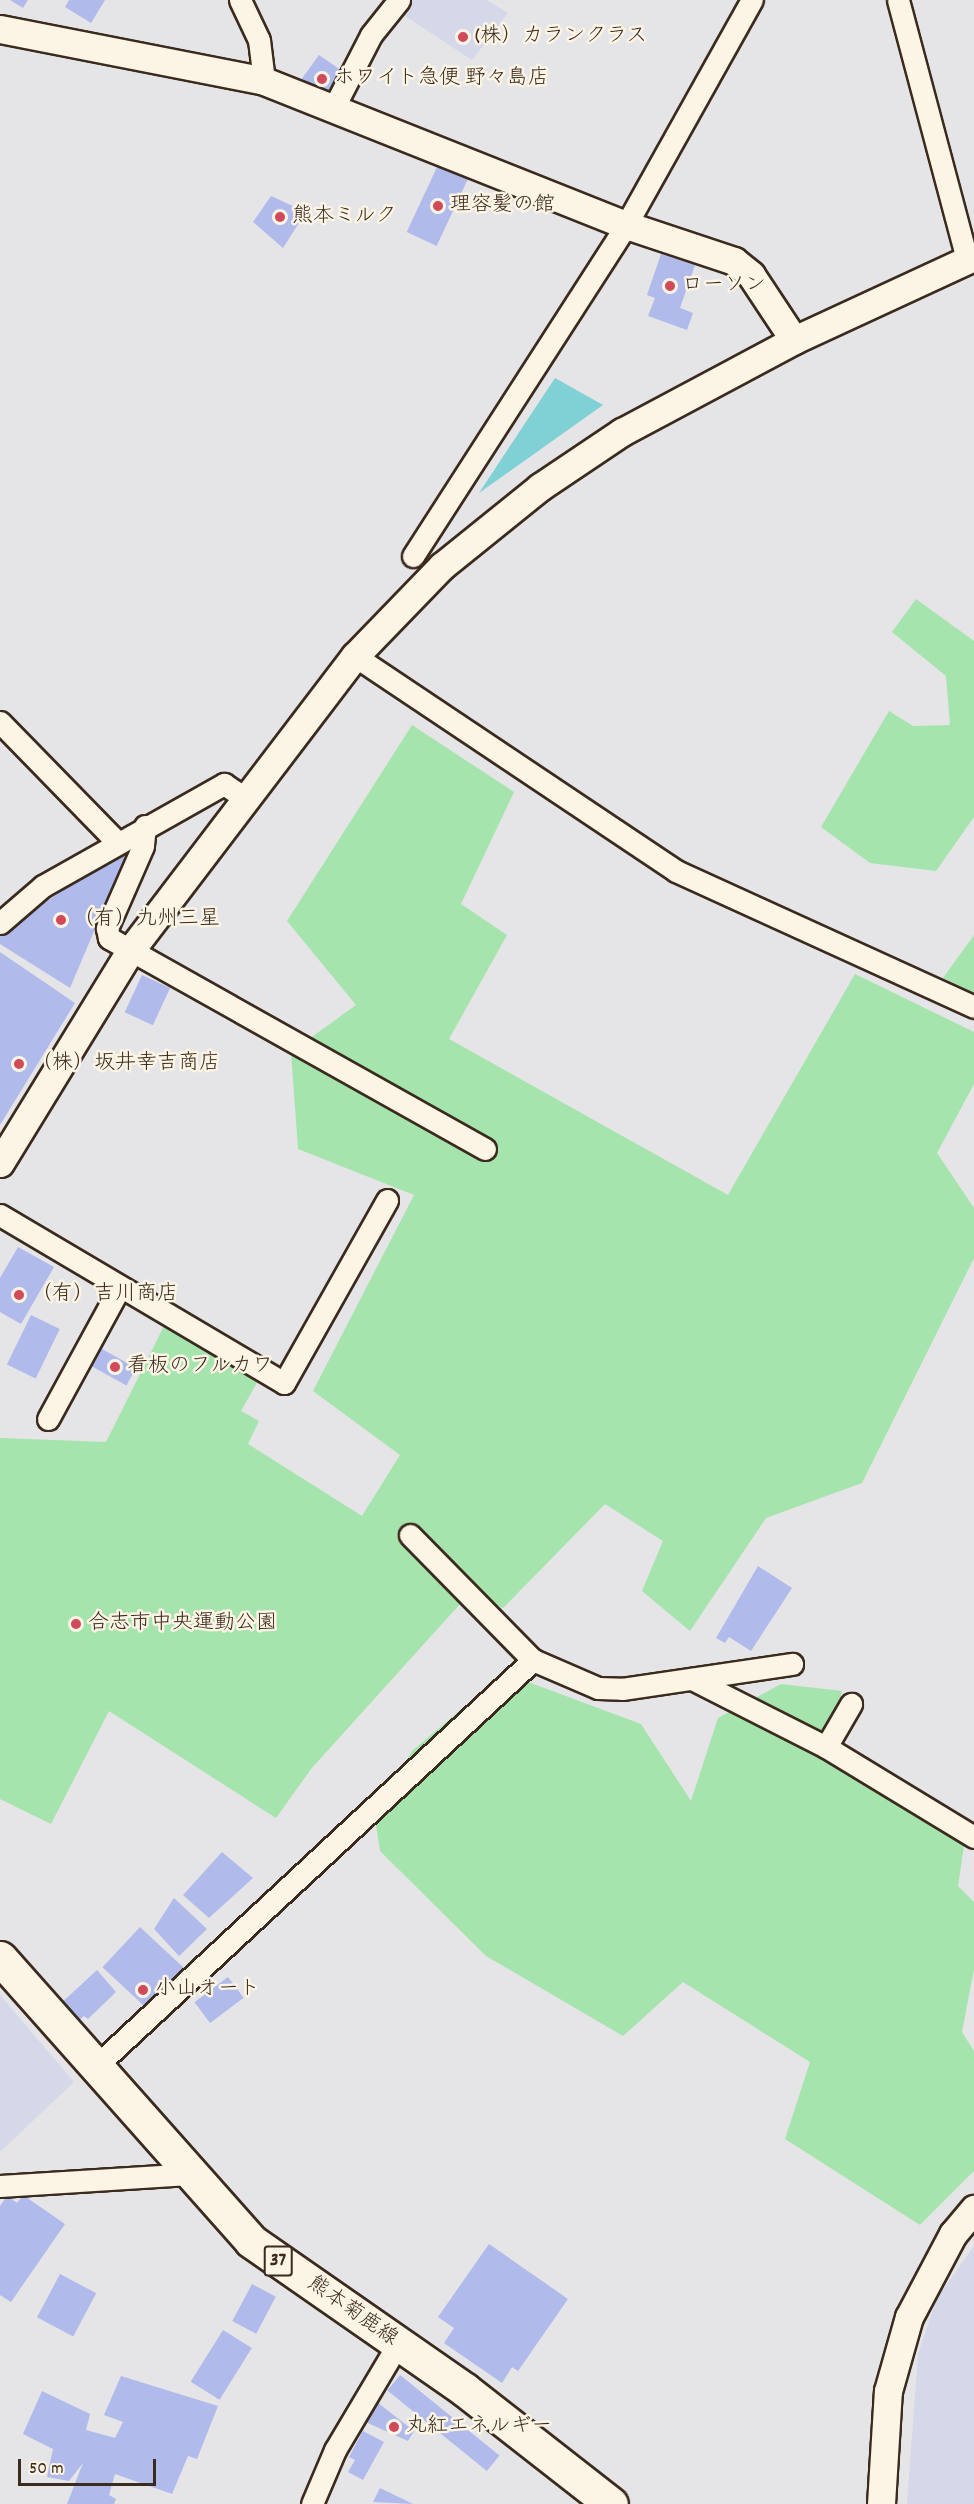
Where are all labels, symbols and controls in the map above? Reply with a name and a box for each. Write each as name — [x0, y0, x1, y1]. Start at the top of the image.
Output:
place label: (株）カランクラス — [475, 24, 648, 50]
marker: (株）カランクラス — [456, 30, 470, 44]
place label: ホワイト急便 野々島店 — [334, 66, 549, 92]
marker: ホワイト急便 野々島店 — [315, 72, 329, 86]
place label: 理容髪の館 — [450, 193, 555, 219]
marker: 理容髪の館 — [431, 199, 445, 213]
place label: 熊本ミルク — [292, 204, 397, 230]
marker: 熊本ミルク — [273, 210, 287, 224]
place label: ローソン — [682, 273, 766, 299]
marker: ローソン — [663, 279, 677, 293]
place label: （有）九州三星 — [73, 907, 220, 933]
marker: （有）九州三星 — [54, 913, 68, 927]
place label: （株）坂井幸吉商店 — [31, 1051, 220, 1077]
marker: （株）坂井幸吉商店 — [12, 1057, 26, 1071]
place label: （有）吉川商店 — [31, 1282, 178, 1308]
marker: （有）吉川商店 — [12, 1288, 26, 1302]
place label: 看板のフルカワ — [127, 1354, 274, 1380]
marker: 看板のフルカワ — [108, 1360, 122, 1374]
place label: 合志市中央運動公園 — [88, 1611, 277, 1637]
marker: 合志市中央運動公園 — [69, 1617, 83, 1631]
place label: 小山オート — [155, 1977, 260, 2003]
marker: 小山オート — [136, 1983, 150, 1997]
road number: 37 — [263, 2244, 293, 2278]
street label: 熊本菊鹿線 — [302, 2272, 402, 2352]
place label: 丸紅エネルギー — [406, 2414, 553, 2440]
marker: 丸紅エネルギー — [387, 2420, 401, 2434]
scale bar — [21, 2447, 159, 2485]
text: 50 m — [29, 2457, 64, 2482]

